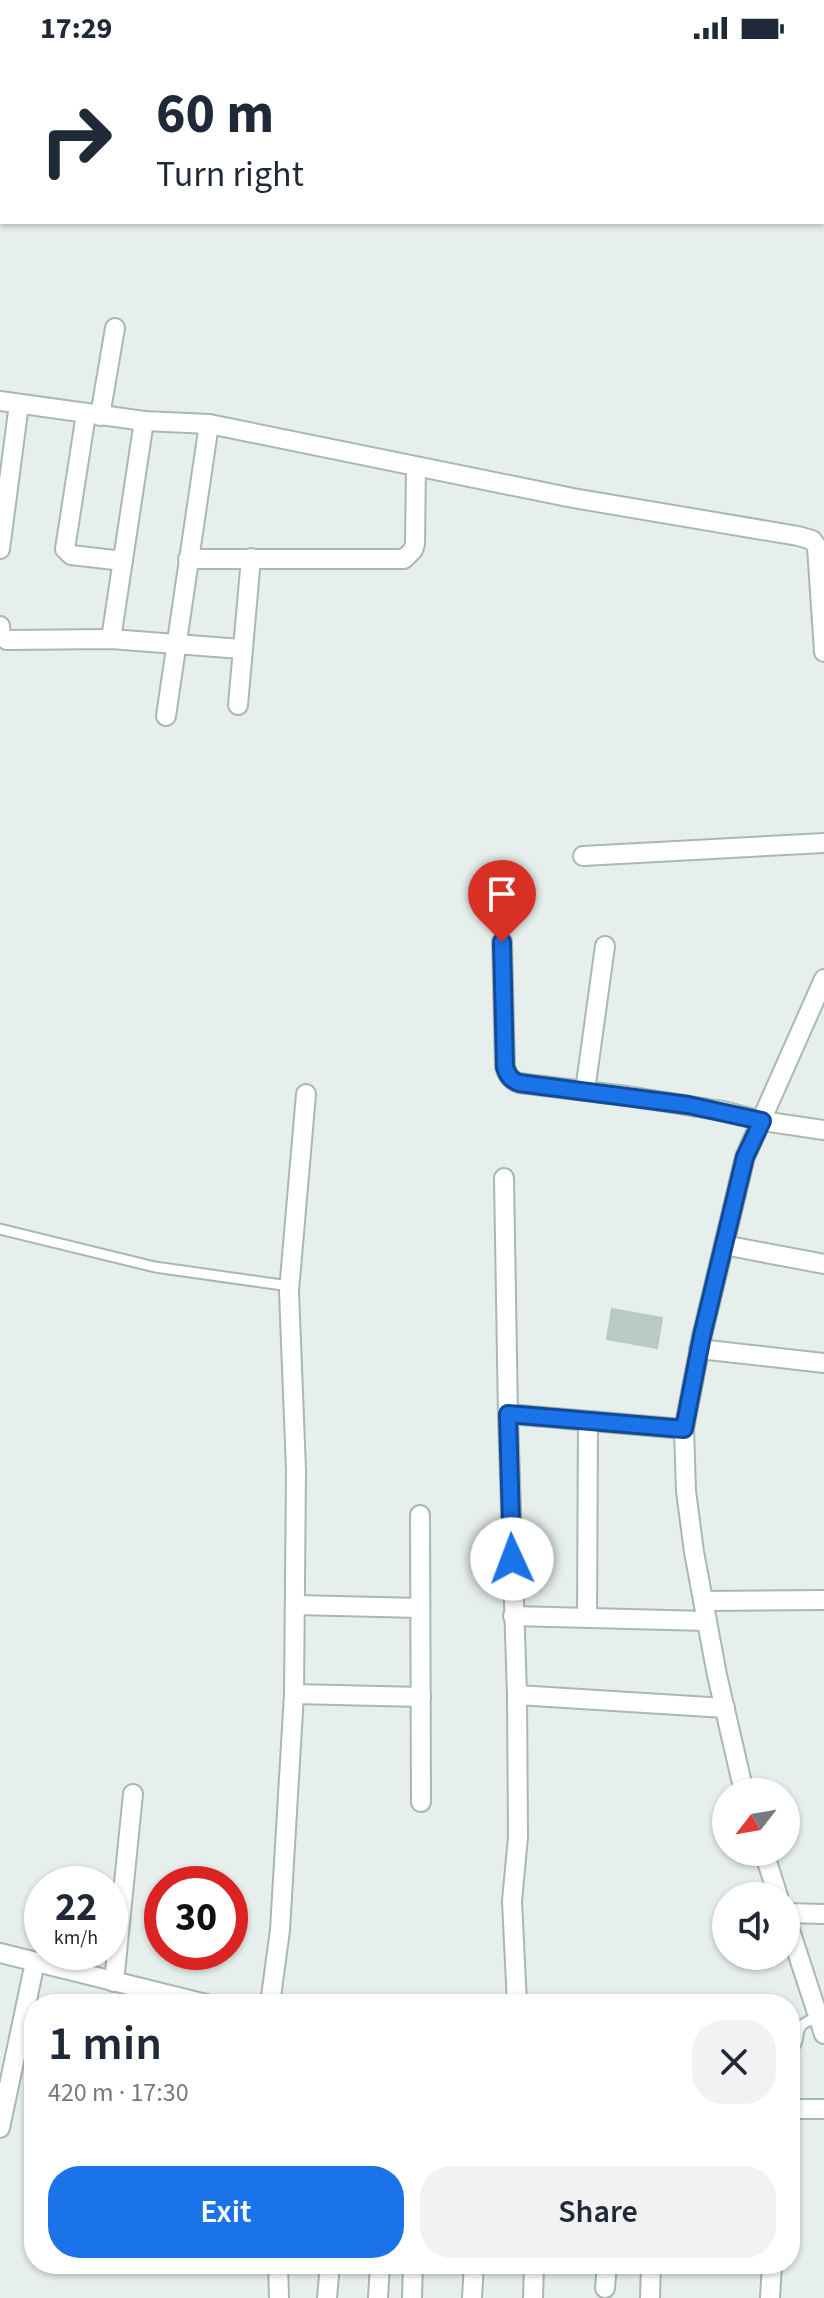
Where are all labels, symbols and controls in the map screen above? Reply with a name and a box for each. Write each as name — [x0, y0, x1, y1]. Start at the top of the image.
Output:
text: 17:29 — [40, 7, 112, 50]
text: 60 m — [156, 75, 274, 154]
icon: right — [24, 88, 128, 192]
text: Turn right — [156, 149, 304, 200]
pin — [468, 860, 536, 942]
icon: arrive — [480, 872, 524, 916]
position arrow — [470, 1517, 554, 1601]
north arrow — [712, 1778, 800, 1866]
map controls — [712, 1778, 800, 1970]
speed limit sign: 30 — [144, 1866, 248, 1970]
text: 22 — [55, 1879, 97, 1936]
button: sound — [712, 1882, 800, 1970]
text: km/h — [54, 1924, 98, 1952]
text: 1 min — [48, 2010, 162, 2078]
button: close — [692, 2020, 776, 2104]
text: 420 m · 17:30 — [48, 2074, 189, 2111]
button: Exit — [48, 2166, 404, 2258]
button: Share — [420, 2166, 776, 2258]

